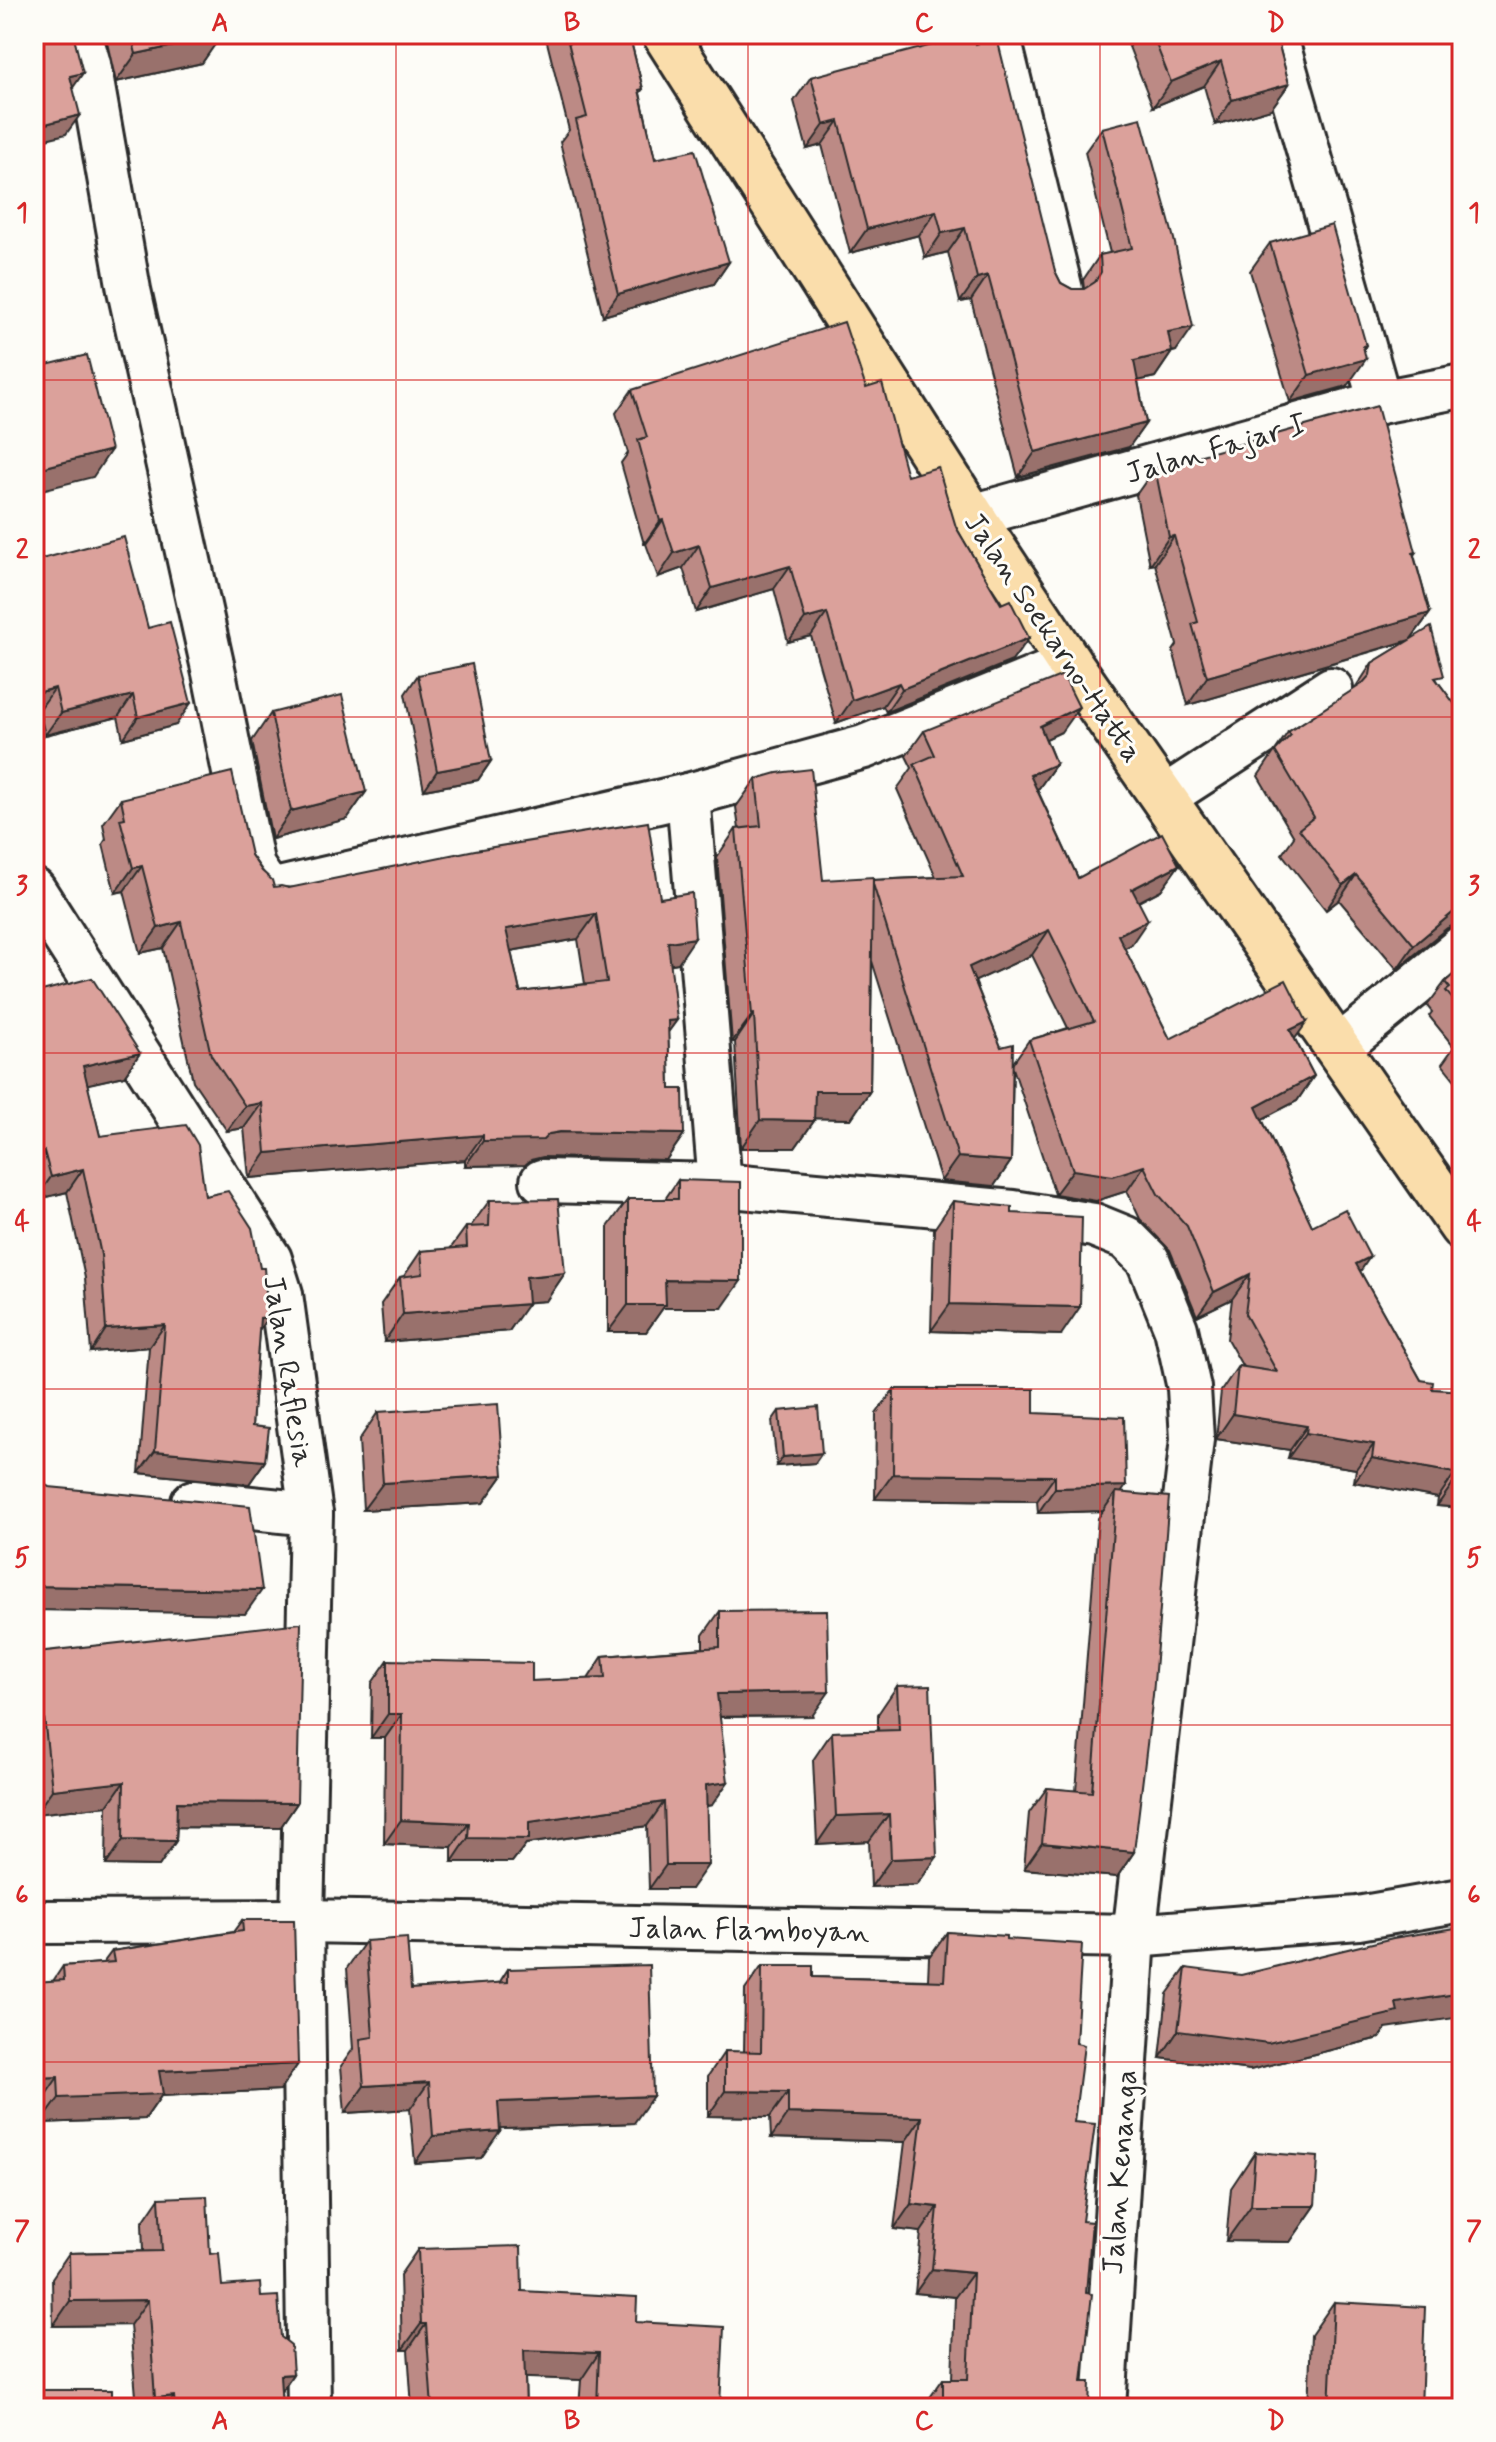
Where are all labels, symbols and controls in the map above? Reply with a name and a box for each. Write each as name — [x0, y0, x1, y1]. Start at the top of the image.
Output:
text: A — [211, 7, 229, 41]
text: B — [564, 7, 580, 41]
text: C — [915, 7, 934, 41]
text: D — [1267, 7, 1285, 41]
text: 1 — [16, 197, 28, 231]
text: 1 — [1468, 197, 1480, 231]
street label: Jalan Fajar I — [1121, 405, 1312, 494]
street label: Jalan Soekarno-Hatta — [955, 505, 1151, 770]
text: 2 — [16, 534, 29, 568]
text: 2 — [1468, 534, 1481, 568]
text: 3 — [16, 870, 28, 904]
text: 3 — [1468, 870, 1480, 904]
text: 4 — [14, 1206, 30, 1240]
text: 4 — [1466, 1206, 1482, 1240]
street label: Jalan Raflesia — [253, 1273, 322, 1471]
text: 5 — [14, 1542, 30, 1576]
text: 5 — [1466, 1542, 1482, 1576]
text: 6 — [15, 1879, 29, 1913]
text: 6 — [1467, 1879, 1481, 1913]
street label: Jalan Flamboyan — [628, 1909, 870, 1952]
street label: Jalan Kenanga — [1094, 2068, 1147, 2276]
text: 7 — [14, 2215, 30, 2249]
text: 7 — [1466, 2215, 1482, 2249]
text: A — [211, 2405, 229, 2439]
text: B — [564, 2405, 580, 2439]
text: C — [915, 2405, 934, 2439]
text: D — [1267, 2405, 1285, 2439]

